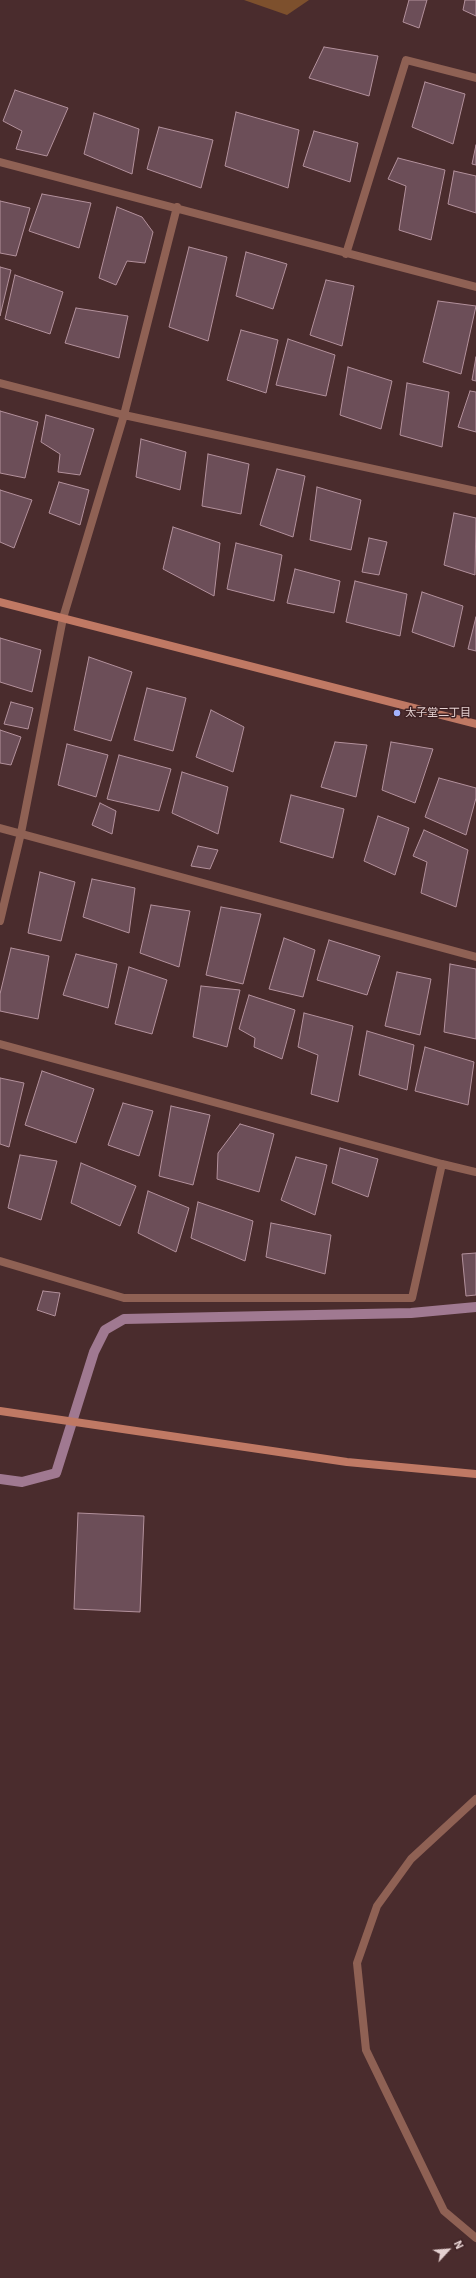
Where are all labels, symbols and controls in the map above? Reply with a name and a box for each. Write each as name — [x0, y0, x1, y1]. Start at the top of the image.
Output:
place label: 太子堂二丁目 — [405, 706, 471, 720]
marker: 太子堂二丁目 — [392, 708, 402, 718]
north arrow — [428, 2230, 468, 2270]
text: N — [451, 2238, 467, 2251]

